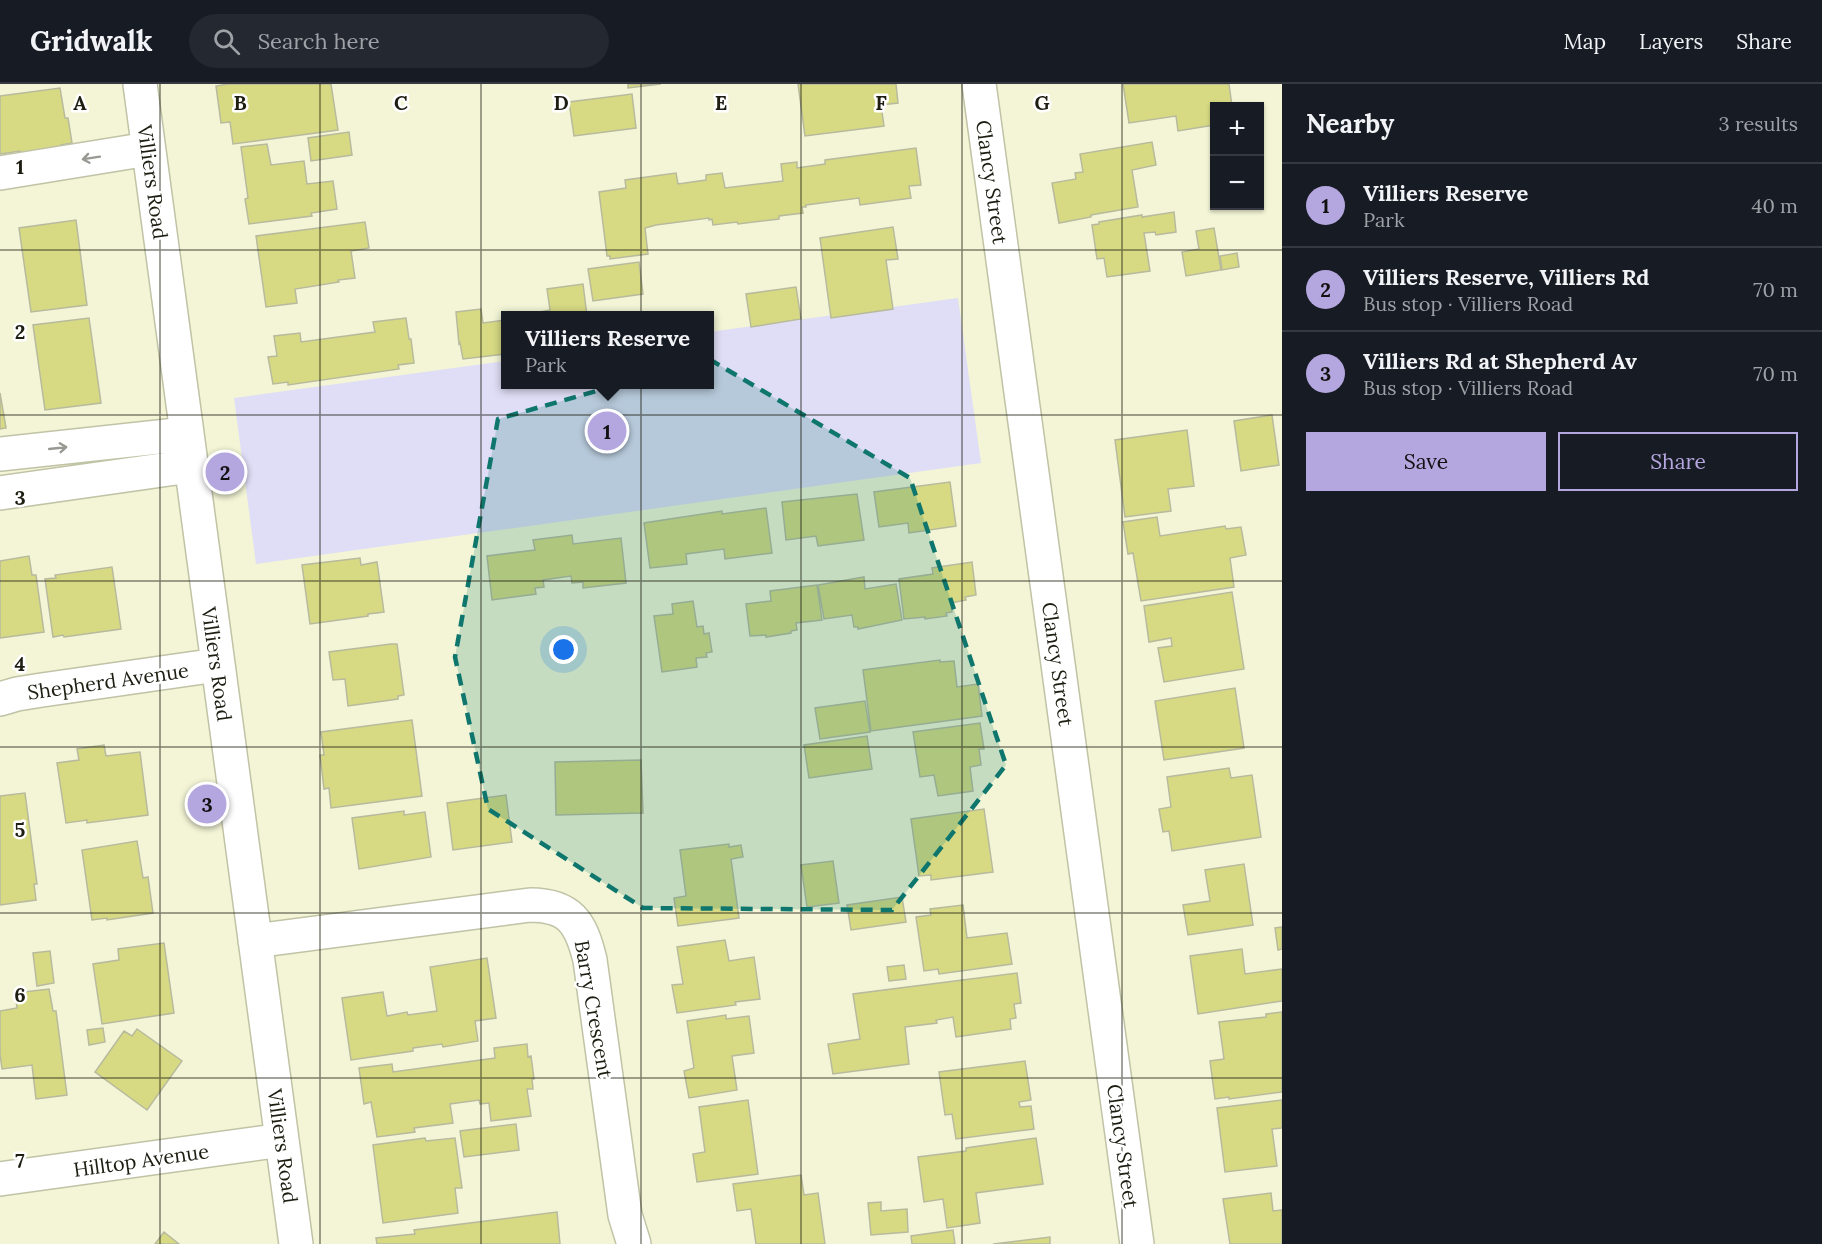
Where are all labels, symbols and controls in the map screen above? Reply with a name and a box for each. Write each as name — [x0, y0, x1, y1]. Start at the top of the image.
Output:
search box — [189, 14, 609, 68]
text: Gridwalk — [30, 23, 153, 59]
icon: search — [210, 25, 243, 58]
text: Search here — [258, 27, 380, 55]
text: Map — [1563, 28, 1606, 55]
text: Layers — [1639, 28, 1703, 55]
text: Share — [1736, 28, 1792, 55]
text: A — [73, 90, 87, 115]
text: B — [233, 90, 247, 115]
text: C — [394, 90, 408, 115]
text: D — [553, 90, 569, 115]
text: E — [715, 90, 727, 115]
text: F — [875, 90, 887, 115]
text: G — [1034, 90, 1050, 115]
map controls — [1210, 102, 1264, 210]
button: + — [1210, 102, 1264, 156]
text: Nearby — [1306, 107, 1394, 140]
text: 3 results — [1719, 111, 1798, 136]
street label: Clancy Street — [971, 118, 1013, 246]
street label: Villiers Road — [132, 122, 173, 241]
one-way arrow — [81, 153, 101, 164]
text: 1 — [16, 154, 24, 179]
button: − — [1210, 156, 1264, 210]
text: Villiers Reserve — [1363, 179, 1528, 207]
text: 1 — [1321, 193, 1330, 218]
text: 40 m — [1752, 193, 1798, 218]
text: Park — [1363, 207, 1405, 232]
text: Villiers Reserve, Villiers Rd — [1363, 263, 1649, 291]
text: 2 — [1320, 277, 1331, 302]
text: 70 m — [1753, 277, 1798, 302]
text: Bus stop · Villiers Road — [1363, 291, 1573, 316]
popup — [501, 311, 714, 389]
text: 2 — [15, 319, 25, 344]
text: Villiers Reserve — [525, 324, 690, 352]
text: Villiers Rd at Shepherd Av — [1363, 347, 1637, 375]
text: Park — [525, 352, 567, 377]
text: 3 — [1320, 361, 1331, 386]
text: 70 m — [1753, 361, 1798, 386]
text: Bus stop · Villiers Road — [1363, 375, 1573, 400]
pin: 1 — [588, 408, 626, 454]
button: Save — [1306, 432, 1546, 491]
button: Share — [1558, 432, 1798, 491]
one-way arrow — [48, 442, 68, 453]
pin: 2 — [206, 450, 244, 494]
text: 3 — [14, 485, 26, 510]
street label: Clancy Street — [1037, 600, 1079, 728]
street label: Villiers Road — [196, 604, 237, 723]
your location — [549, 635, 578, 664]
text: 4 — [15, 651, 26, 676]
street label: Shepherd Avenue — [26, 657, 190, 705]
pin: 3 — [188, 782, 226, 826]
text: 5 — [15, 817, 26, 842]
street label: Barry Crescent — [570, 938, 619, 1080]
text: 6 — [14, 982, 26, 1007]
street label: Clancy Street — [1102, 1082, 1144, 1210]
street label: Villiers Road — [262, 1086, 303, 1205]
street label: Hilltop Avenue — [72, 1138, 210, 1182]
text: 7 — [15, 1148, 25, 1173]

